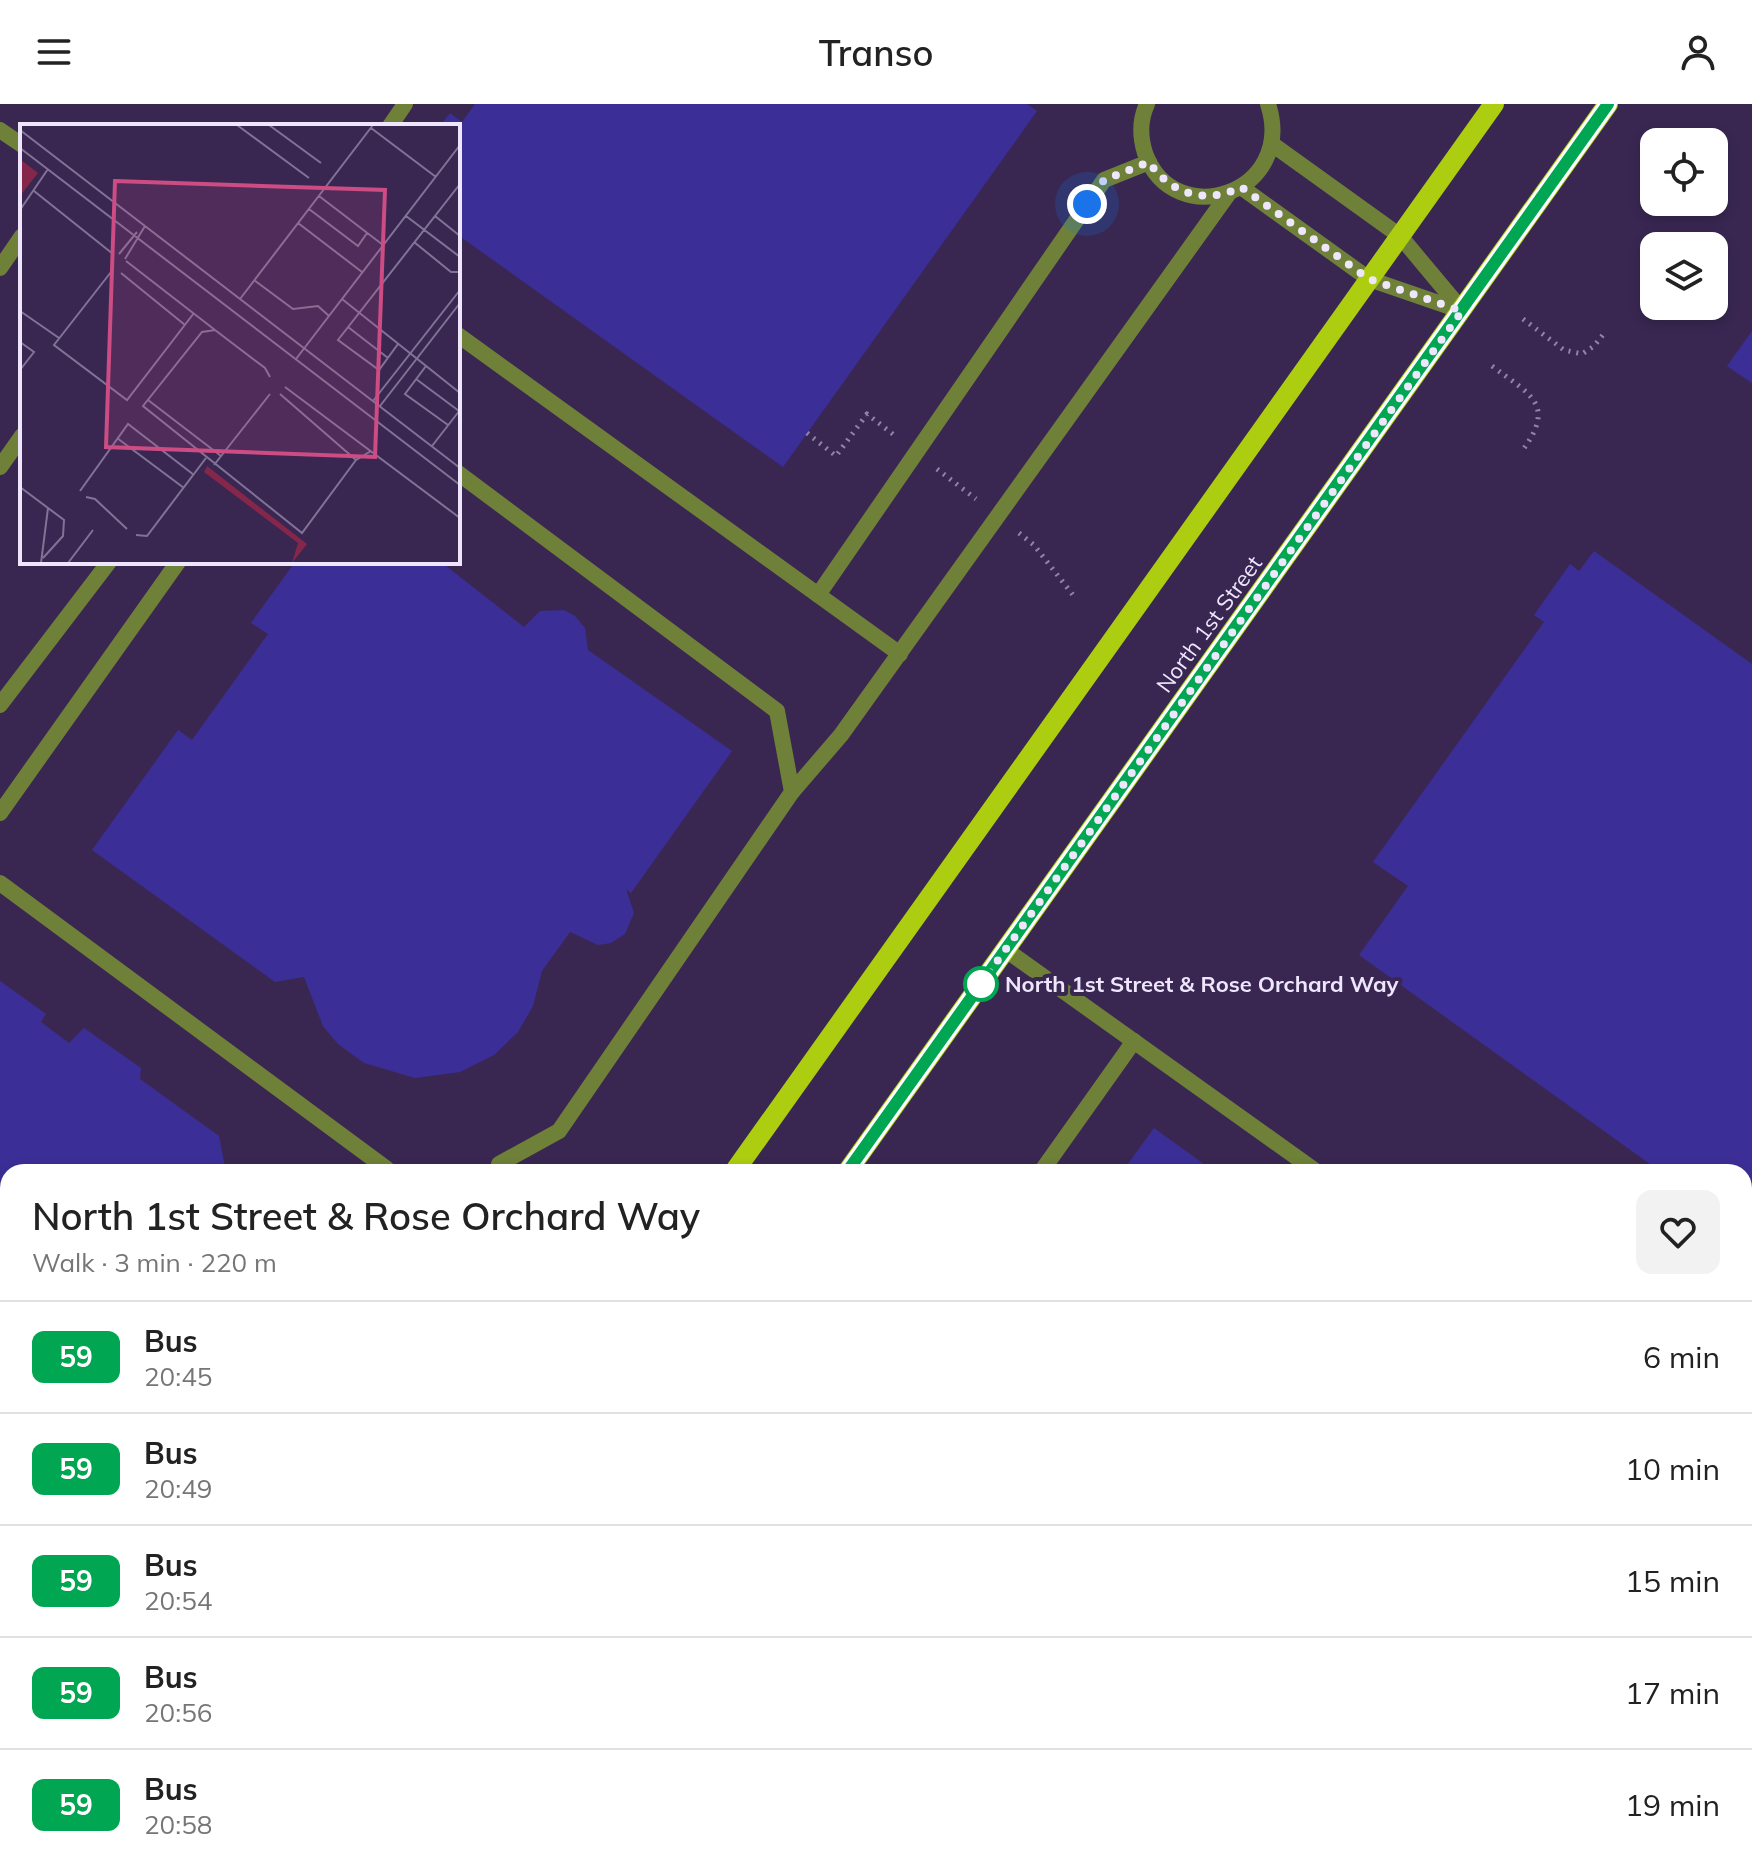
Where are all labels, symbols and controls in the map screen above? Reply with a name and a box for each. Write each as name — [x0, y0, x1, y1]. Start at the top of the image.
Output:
icon: menu — [32, 30, 76, 74]
text: Transo — [819, 30, 933, 75]
icon: person — [1676, 30, 1720, 74]
inset map — [20, 124, 460, 564]
map controls — [1640, 128, 1728, 320]
button: locate — [1640, 128, 1728, 216]
your location — [1067, 184, 1107, 224]
button: layers — [1640, 232, 1728, 320]
street label: North 1st Street — [1150, 550, 1268, 698]
marker: North 1st Street & Rose Orchard Way — [964, 967, 998, 1001]
place label: North 1st Street & Rose Orchard Way — [1005, 970, 1399, 998]
button: heart — [1636, 1190, 1720, 1274]
text: North 1st Street & Rose Orchard Way — [32, 1192, 700, 1240]
text: Walk · 3 min · 220 m — [32, 1246, 277, 1279]
text: Bus — [144, 1322, 198, 1360]
text: 6 min — [1643, 1338, 1720, 1376]
text: 59 — [59, 1339, 93, 1374]
text: 20:45 — [144, 1360, 212, 1393]
text: Bus — [144, 1434, 198, 1472]
text: 10 min — [1625, 1450, 1720, 1488]
text: 59 — [59, 1451, 93, 1486]
text: 20:49 — [144, 1472, 212, 1505]
text: Bus — [144, 1546, 198, 1584]
text: 15 min — [1625, 1562, 1720, 1600]
text: 59 — [59, 1563, 93, 1598]
text: 20:54 — [144, 1584, 212, 1617]
text: Bus — [144, 1658, 198, 1696]
text: 17 min — [1625, 1674, 1720, 1712]
text: 59 — [59, 1675, 93, 1710]
text: 20:56 — [144, 1696, 212, 1729]
text: Bus — [144, 1770, 198, 1808]
text: 19 min — [1625, 1786, 1720, 1824]
text: 59 — [59, 1787, 93, 1822]
text: 20:58 — [144, 1808, 212, 1841]

